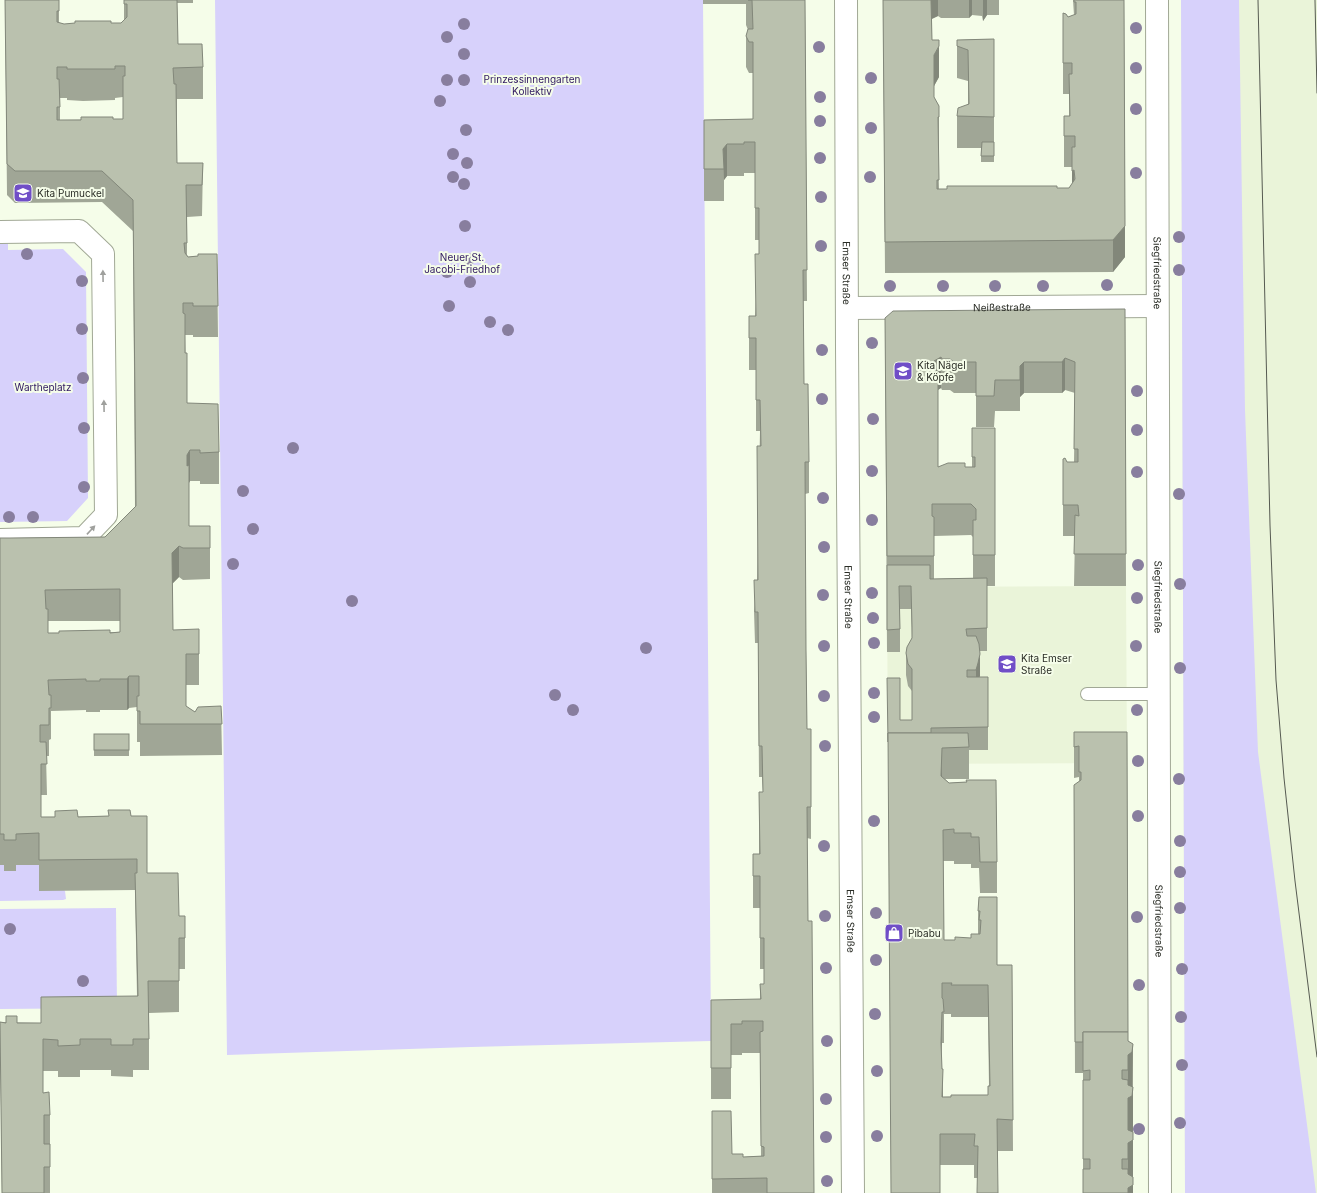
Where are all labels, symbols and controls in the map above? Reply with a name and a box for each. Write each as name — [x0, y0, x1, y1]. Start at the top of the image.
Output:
park label: Prinzessinnengarten Kollektiv — [484, 73, 581, 97]
school or university icon: Kita Pumuckel — [12, 182, 34, 204]
place label: Kita Pumuckel — [37, 187, 104, 199]
street label: Siegfriedstraße — [1152, 237, 1164, 310]
street label: Emser Straße — [841, 241, 853, 305]
park label: Neuer St. Jacobi-Friedhof — [424, 251, 500, 275]
one-way arrow — [100, 269, 106, 282]
street label: Neißestraße — [973, 301, 1031, 313]
place label: Kita Nägel & Köpfe — [917, 359, 966, 383]
school or university icon: Kita Nägel & Köpfe — [892, 360, 914, 382]
park label: Wartheplatz — [15, 381, 71, 393]
one-way arrow — [101, 400, 108, 412]
one-way arrow — [87, 525, 96, 536]
street label: Siegfriedstraße — [1152, 561, 1165, 634]
street label: Emser Straße — [843, 565, 855, 629]
place label: Kita Emser Straße — [1021, 652, 1072, 676]
school or university icon: Kita Emser Straße — [996, 653, 1018, 675]
street label: Siegfriedstraße — [1153, 885, 1165, 958]
street label: Emser Straße — [845, 889, 857, 953]
shop icon: Pibabu — [883, 922, 905, 944]
place label: Pibabu — [908, 927, 941, 939]

